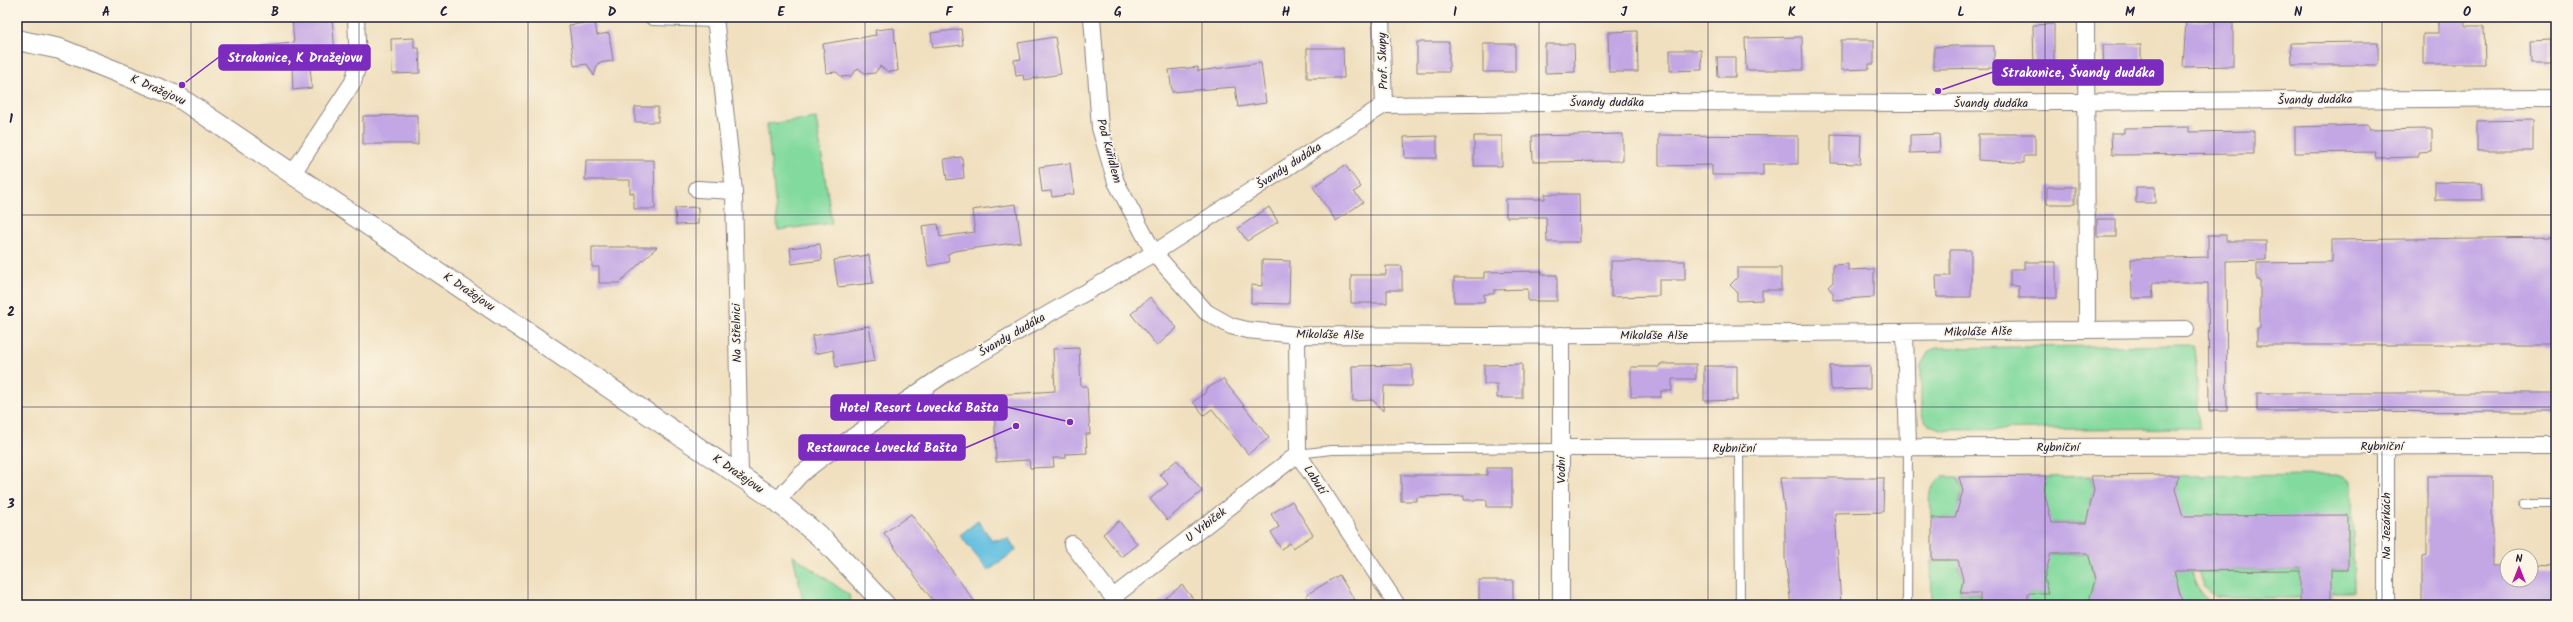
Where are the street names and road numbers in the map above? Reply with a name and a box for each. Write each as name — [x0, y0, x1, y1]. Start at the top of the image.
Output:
street label: Prof. Skupy — [1372, 32, 1393, 90]
street label: K Dražejovu — [127, 69, 189, 111]
street label: Švandy dudáka — [2278, 90, 2353, 110]
street label: Švandy dudáka — [1570, 93, 1645, 112]
street label: Švandy dudáka — [1954, 94, 2029, 113]
street label: Pod Kuřidlem — [1091, 117, 1127, 186]
street label: Švandy dudáka — [1253, 138, 1326, 194]
street label: K Dražejovu — [439, 268, 499, 317]
street label: Na Střelnici — [727, 302, 747, 363]
street label: Švandy dudáka — [975, 308, 1049, 362]
street label: Mikoláše Alše — [1944, 322, 2013, 342]
street label: Mikoláše Alše — [1296, 325, 1365, 345]
street label: Mikoláše Alše — [1620, 326, 1689, 345]
street label: Rybniční — [2361, 437, 2406, 456]
street label: Rybniční — [2037, 438, 2082, 457]
street label: Rybniční — [1713, 439, 1758, 458]
street label: K Dražejovu — [708, 449, 768, 499]
street label: Vodní — [1552, 454, 1571, 484]
street label: Labutí — [1298, 462, 1333, 500]
street label: Na Jezárkách — [2377, 492, 2396, 560]
street label: U Vrbiček — [1181, 503, 1231, 547]

